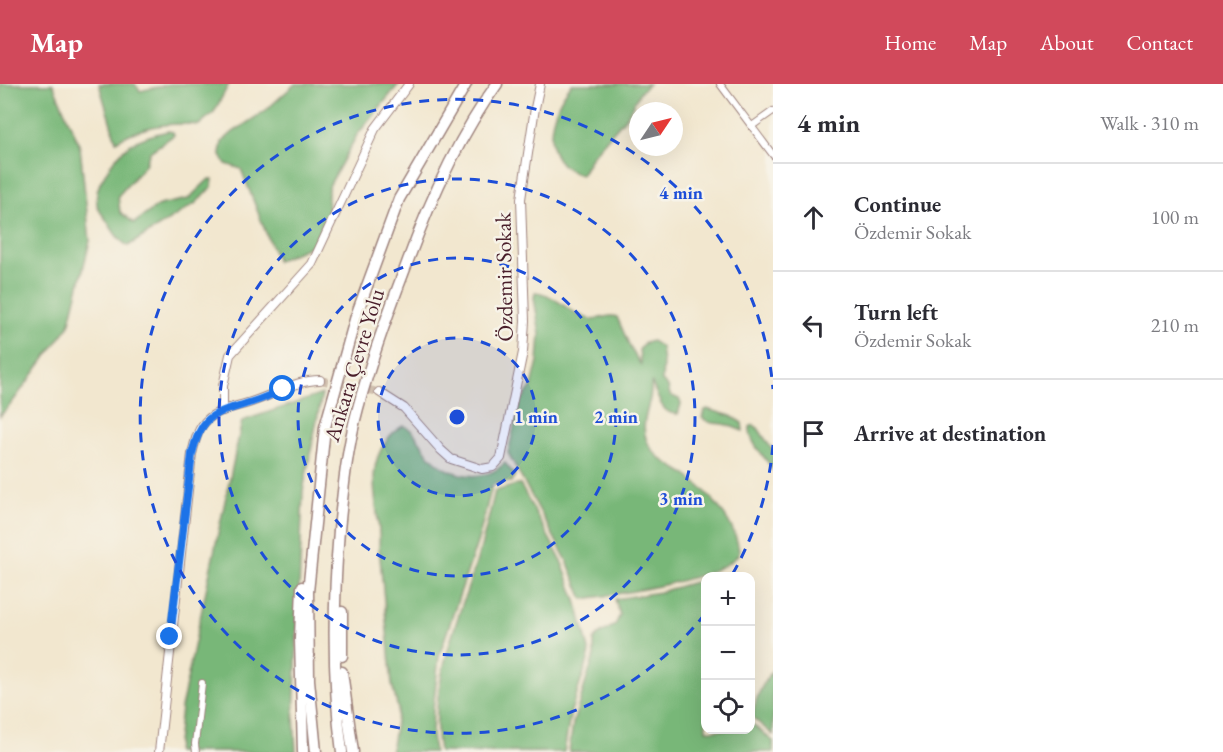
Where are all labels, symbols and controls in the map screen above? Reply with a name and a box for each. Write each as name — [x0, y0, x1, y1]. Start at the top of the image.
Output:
text: Map — [30, 24, 83, 60]
text: Home — [884, 29, 936, 56]
text: Map — [969, 29, 1007, 56]
text: About — [1040, 29, 1093, 56]
text: Contact — [1126, 29, 1193, 56]
north arrow — [629, 102, 683, 156]
text: 4 min — [797, 106, 860, 140]
text: Walk · 310 m — [1100, 110, 1199, 136]
text: 4 min — [659, 181, 703, 204]
text: Continue — [854, 190, 941, 219]
icon: ahead — [797, 201, 830, 234]
text: 100 m — [1151, 204, 1199, 230]
street label: Özdemir Sokak — [488, 211, 520, 342]
text: Özdemir Sokak — [854, 219, 972, 245]
street label: Ankara Çevre Yolu — [317, 285, 391, 446]
text: Turn left — [854, 298, 938, 327]
icon: left — [797, 309, 830, 342]
text: 210 m — [1151, 312, 1199, 338]
text: Özdemir Sokak — [854, 327, 972, 353]
route start — [269, 375, 295, 401]
text: 1 min — [514, 405, 558, 428]
text: 2 min — [594, 405, 638, 428]
centre of rings — [447, 407, 467, 427]
icon: arrive — [797, 417, 830, 450]
text: Arrive at destination — [854, 419, 1046, 448]
text: 3 min — [659, 487, 703, 510]
map controls — [701, 572, 755, 734]
button: + — [701, 572, 755, 626]
route end — [156, 623, 182, 649]
button: − — [701, 626, 755, 680]
button: locate — [701, 680, 755, 734]

